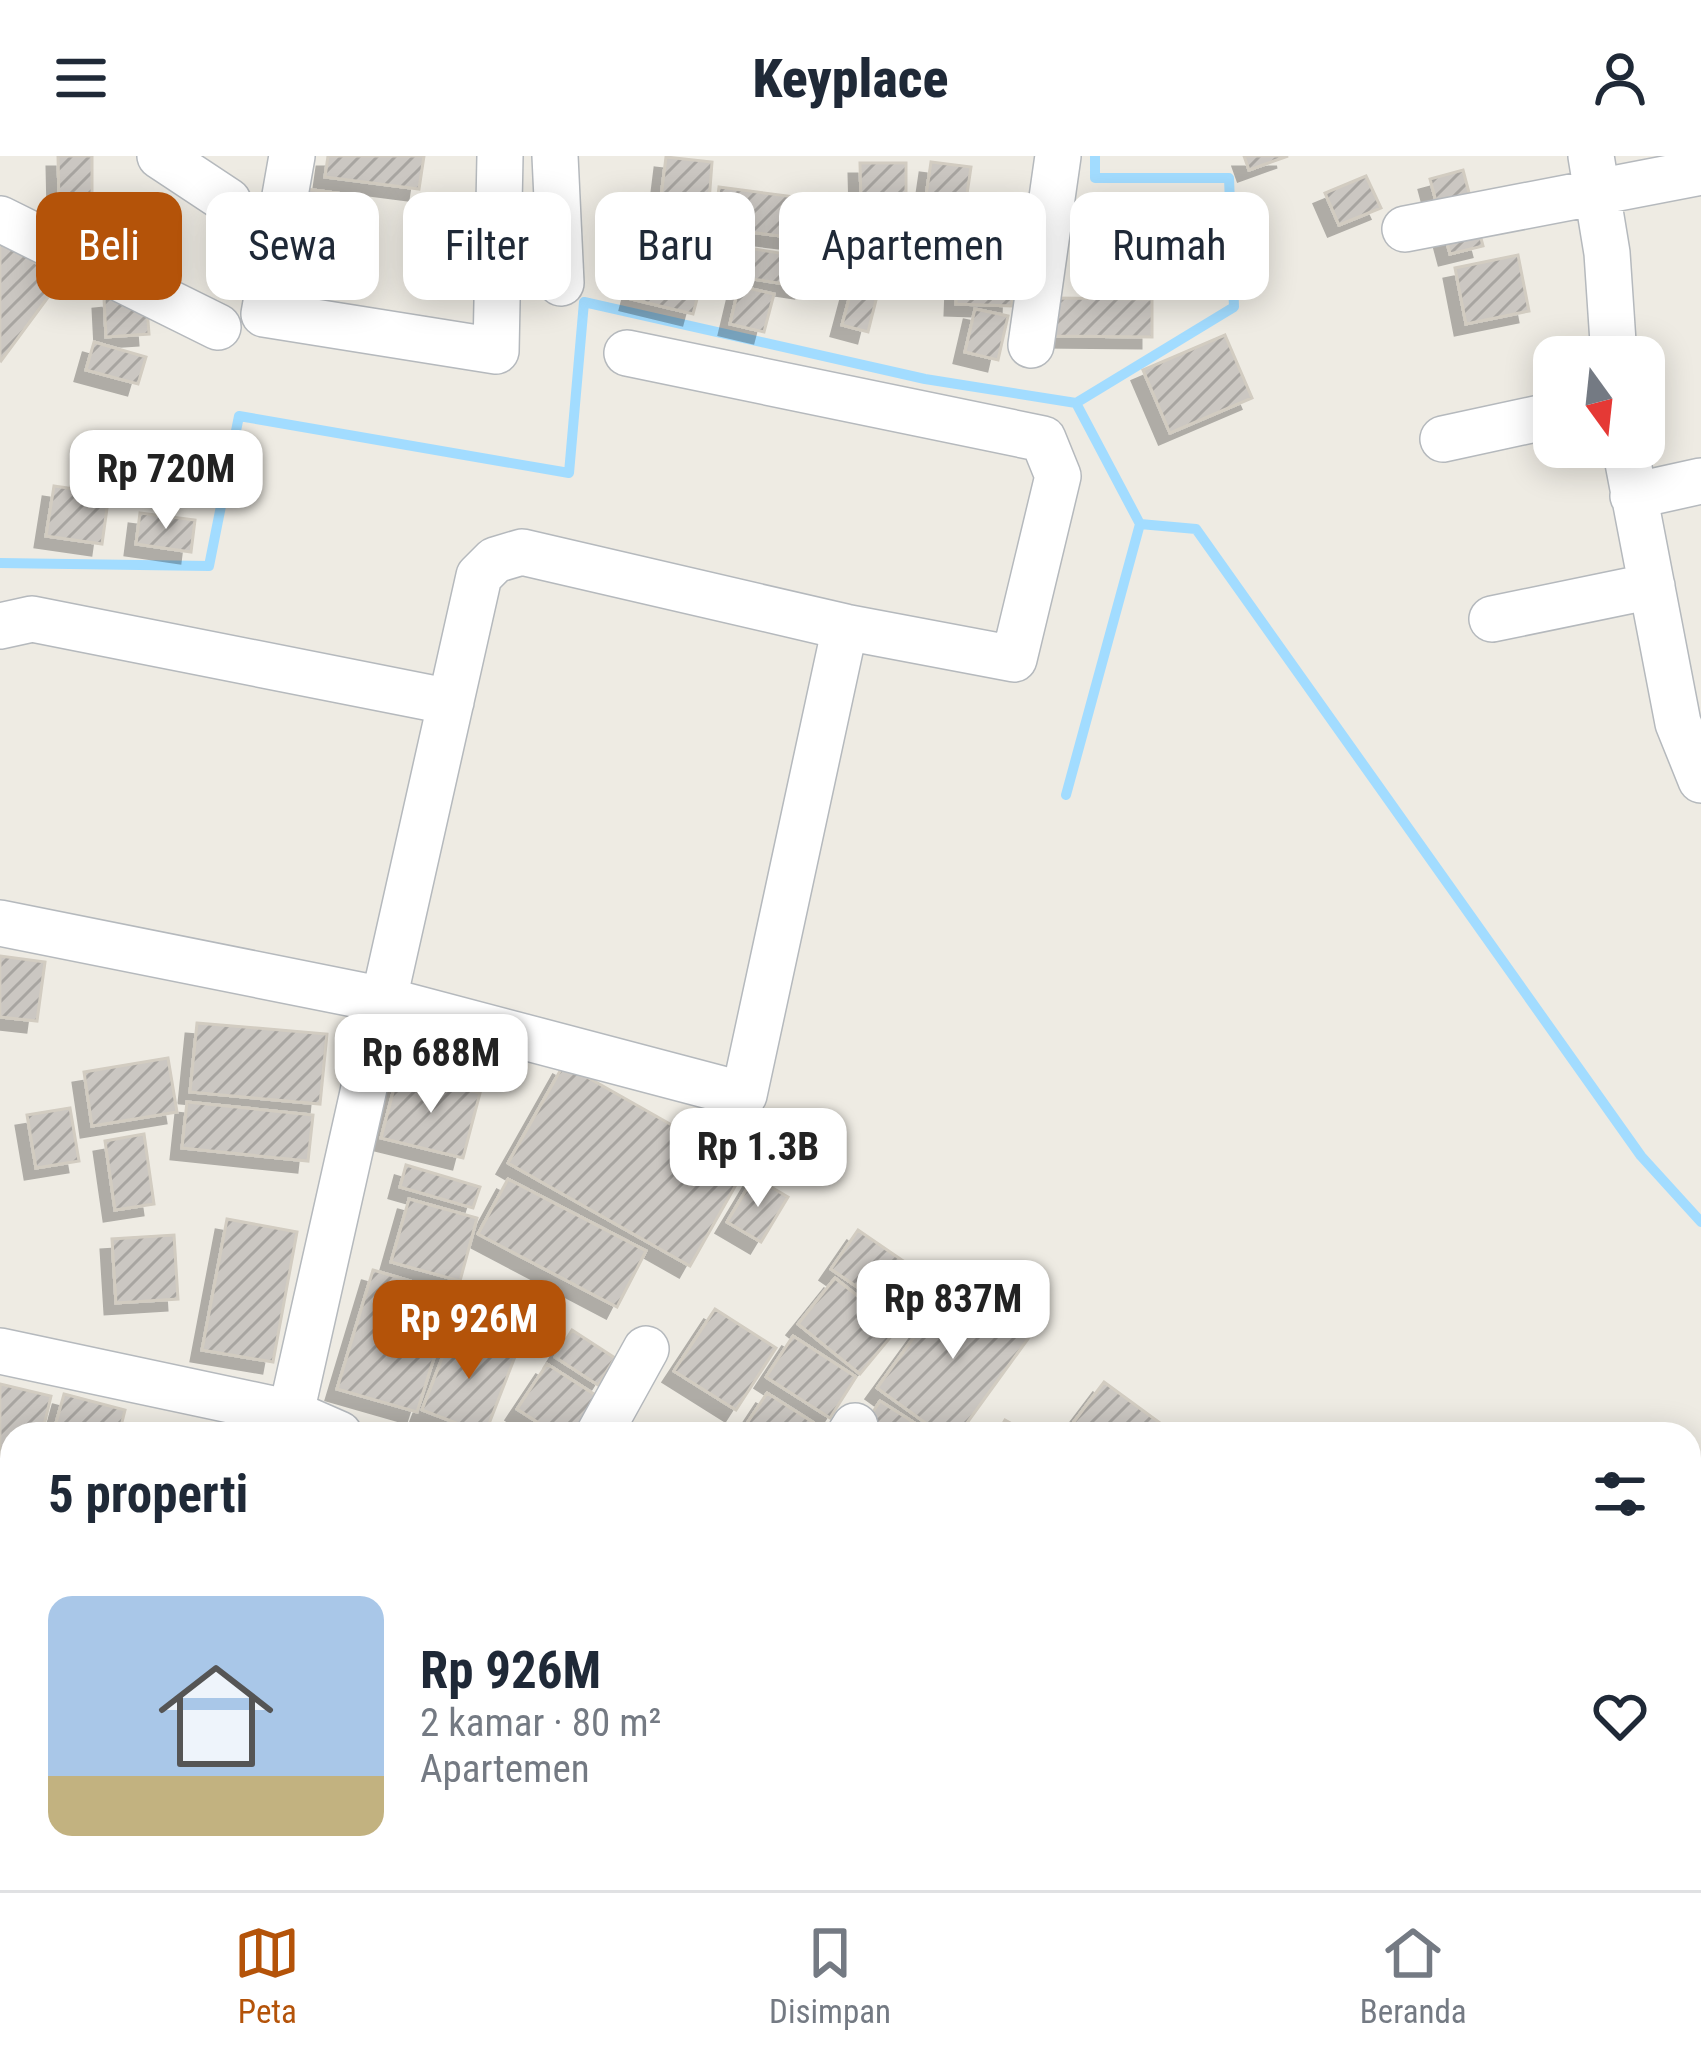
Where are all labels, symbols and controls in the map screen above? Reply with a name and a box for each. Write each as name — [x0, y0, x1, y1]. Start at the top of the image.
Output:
icon: menu — [48, 45, 114, 111]
icon: person — [1587, 45, 1653, 111]
text: Keyplace — [752, 47, 949, 110]
chip: Beli — [36, 192, 182, 300]
chip: Sewa — [206, 192, 379, 300]
chip: Filter — [403, 192, 571, 300]
chip: Baru — [595, 192, 755, 300]
chip: Apartemen — [779, 192, 1046, 300]
chip: Rumah — [1070, 192, 1269, 300]
north arrow — [1533, 336, 1665, 468]
map controls — [1533, 336, 1665, 468]
pin: Rp 720M — [55, 430, 277, 532]
text: Rp 720M — [97, 446, 235, 492]
pin: Rp 688M — [320, 1014, 542, 1116]
text: Rp 688M — [362, 1030, 500, 1076]
pin: Rp 1.3B — [647, 1108, 869, 1210]
text: Rp 1.3B — [697, 1124, 819, 1170]
pin: Rp 837M — [842, 1260, 1064, 1362]
text: Rp 837M — [884, 1276, 1022, 1322]
pin: Rp 926M — [358, 1280, 580, 1382]
text: Rp 926M — [400, 1296, 538, 1342]
icon: filters — [1587, 1461, 1653, 1527]
text: 5 properti — [48, 1465, 248, 1524]
text: Rp 926M — [420, 1641, 601, 1700]
icon: home — [144, 1644, 288, 1788]
icon: heart — [1587, 1683, 1653, 1749]
text: 2 kamar · 80 m² — [420, 1700, 661, 1746]
text: Apartemen — [420, 1746, 590, 1792]
tab: Peta — [234, 1920, 300, 2031]
tab: Disimpan — [769, 1920, 891, 2031]
tab: Beranda — [1360, 1920, 1467, 2031]

